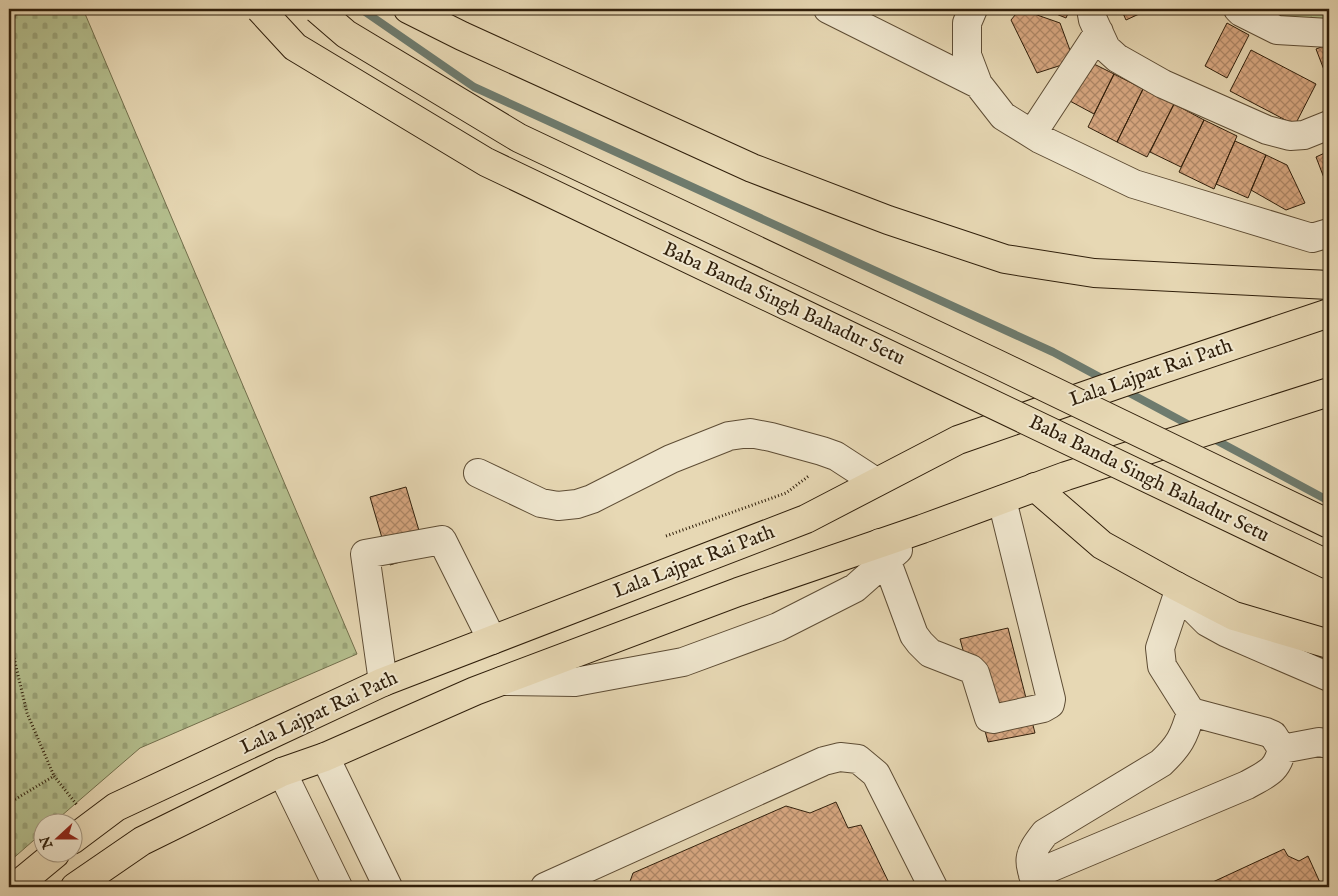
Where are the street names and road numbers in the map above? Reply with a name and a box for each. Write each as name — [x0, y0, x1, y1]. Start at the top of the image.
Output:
street label: Baba Banda Singh Bahadur Setu — [659, 237, 909, 371]
street label: Lala Lajpat Rai Path — [1066, 333, 1236, 413]
street label: Baba Banda Singh Bahadur Setu — [1025, 410, 1273, 548]
street label: Lala Lajpat Rai Path — [610, 520, 779, 604]
street label: Lala Lajpat Rai Path — [236, 665, 402, 760]

